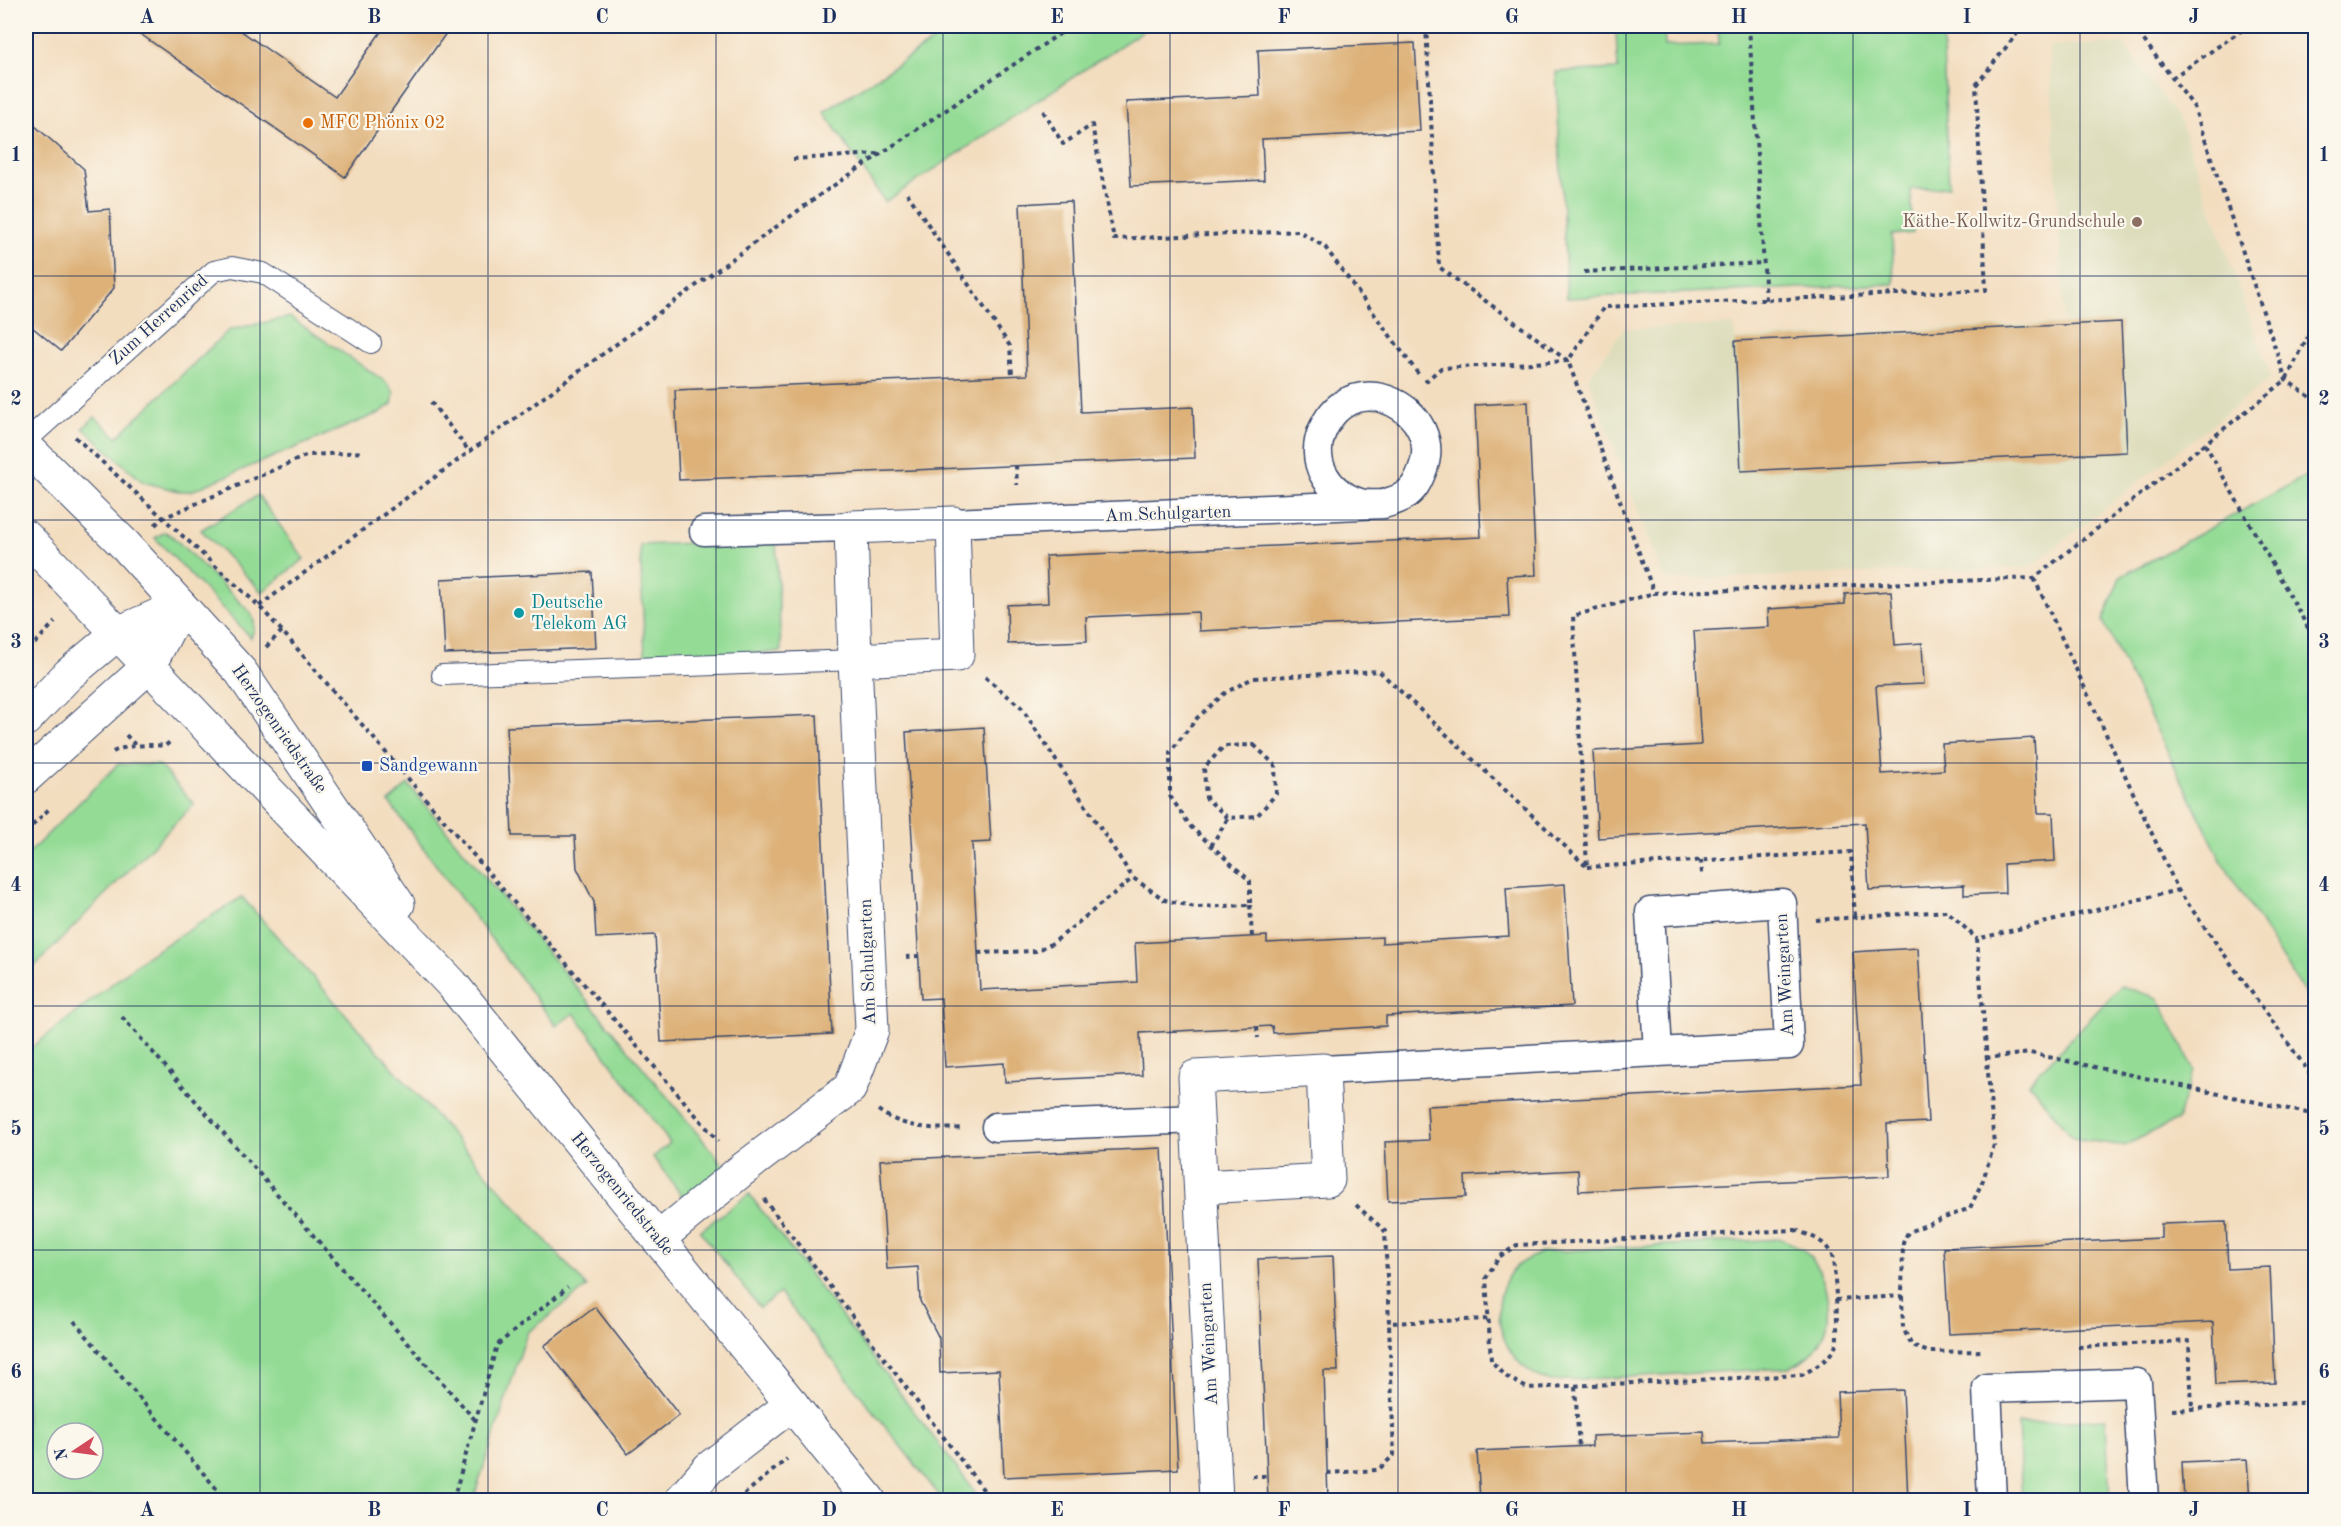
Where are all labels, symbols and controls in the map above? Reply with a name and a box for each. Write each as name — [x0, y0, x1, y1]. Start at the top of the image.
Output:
text: A — [139, 8, 155, 28]
text: B — [367, 8, 381, 28]
text: C — [595, 8, 609, 28]
text: D — [821, 8, 837, 28]
text: E — [1050, 8, 1064, 28]
text: F — [1277, 8, 1291, 28]
text: G — [1505, 8, 1519, 28]
text: H — [1731, 8, 1747, 28]
text: I — [1963, 8, 1971, 28]
text: J — [2189, 8, 2200, 28]
place label: MFC Phönix 02 — [320, 114, 445, 132]
marker: MFC Phönix 02 — [301, 116, 315, 130]
text: 1 — [10, 146, 22, 166]
text: 1 — [2318, 146, 2330, 166]
place label: Käthe-Kollwitz-Grundschule — [1902, 213, 2125, 231]
marker: Käthe-Kollwitz-Grundschule — [2130, 215, 2144, 229]
street label: Zum Herrenried — [106, 271, 212, 369]
text: 2 — [10, 390, 22, 410]
text: 2 — [2318, 390, 2330, 410]
street label: Am Schulgarten — [1104, 503, 1232, 525]
place label: Deutsche Telekom AG — [531, 594, 628, 633]
marker: Deutsche Telekom AG — [512, 606, 526, 620]
text: 3 — [10, 633, 22, 653]
text: 3 — [2318, 633, 2330, 653]
street label: Herzogenriedstraße — [228, 661, 330, 797]
place label: Sandgewann — [379, 757, 478, 775]
marker: Sandgewann — [360, 759, 374, 773]
text: 4 — [10, 876, 22, 896]
text: 4 — [2318, 876, 2330, 896]
street label: Am Schulgarten — [857, 898, 879, 1026]
street label: Am Weingarten — [1773, 912, 1797, 1037]
text: 5 — [10, 1119, 22, 1140]
text: 5 — [2318, 1119, 2330, 1140]
street label: Herzogenriedstraße — [567, 1129, 677, 1259]
street label: Am Weingarten — [1197, 1281, 1221, 1406]
text: 6 — [10, 1363, 22, 1383]
text: 6 — [2318, 1363, 2330, 1383]
north arrow — [45, 1421, 105, 1481]
text: N — [53, 1445, 72, 1462]
text: A — [139, 1501, 155, 1521]
text: B — [367, 1501, 381, 1521]
text: C — [595, 1501, 609, 1521]
text: D — [821, 1501, 837, 1521]
text: E — [1050, 1501, 1064, 1521]
text: F — [1277, 1501, 1291, 1521]
text: G — [1505, 1501, 1519, 1521]
text: H — [1731, 1501, 1747, 1521]
text: I — [1963, 1501, 1971, 1521]
text: J — [2189, 1501, 2200, 1521]

